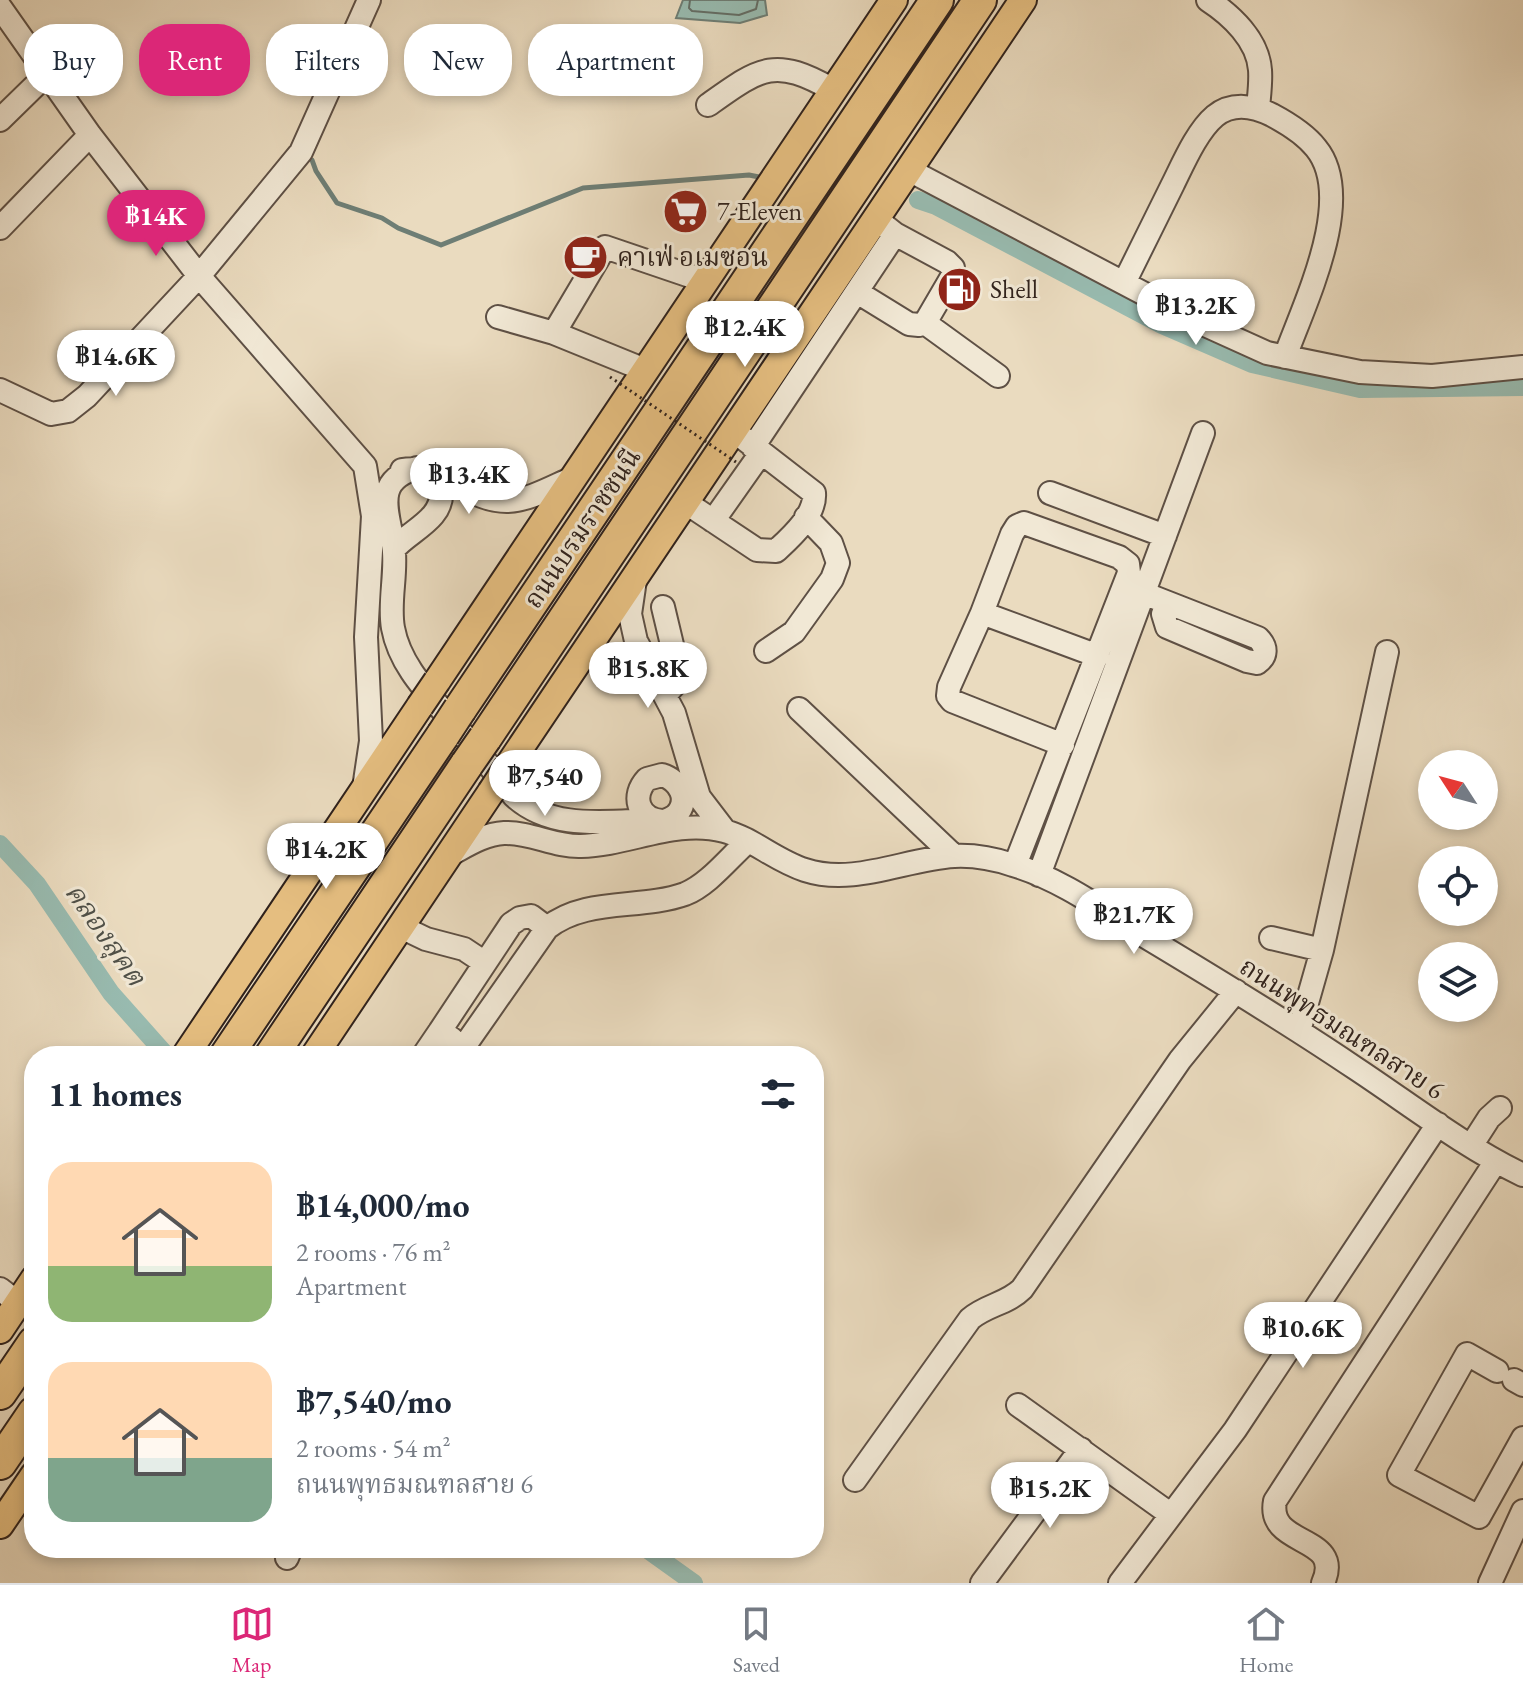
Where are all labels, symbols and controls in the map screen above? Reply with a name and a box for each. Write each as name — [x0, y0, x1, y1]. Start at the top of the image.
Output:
chip: Buy — [24, 24, 123, 96]
chip: Rent — [139, 24, 250, 96]
chip: Filters — [266, 24, 388, 96]
chip: New — [404, 24, 512, 96]
chip: Apartment — [528, 24, 703, 96]
supermarket icon: 7-Eleven — [662, 187, 710, 235]
pin: ฿14K — [109, 190, 203, 258]
place label: 7-Eleven — [717, 194, 803, 228]
text: ฿14K — [125, 199, 187, 233]
cafe icon: คาเฟ่ อเมซอน — [562, 233, 610, 281]
place label: คาเฟ่ อเมซอน — [617, 240, 768, 274]
fuel station icon: Shell — [935, 265, 983, 313]
place label: Shell — [990, 272, 1038, 306]
pin: ฿13.2K — [1131, 279, 1261, 347]
text: ฿13.2K — [1155, 288, 1237, 322]
pin: ฿12.4K — [680, 301, 810, 369]
text: ฿12.4K — [704, 310, 786, 344]
pin: ฿14.6K — [51, 330, 181, 398]
text: ฿14.6K — [75, 339, 157, 373]
street label: ถนนบรมราชชนนี — [516, 441, 648, 615]
pin: ฿13.4K — [404, 448, 534, 516]
text: ฿13.4K — [428, 457, 510, 491]
pin: ฿15.8K — [583, 642, 713, 710]
text: ฿15.8K — [607, 651, 689, 685]
pin: ฿7,540 — [480, 750, 610, 818]
north arrow — [1418, 750, 1498, 830]
map controls — [1418, 750, 1498, 1022]
text: ฿7,540 — [507, 759, 583, 793]
pin: ฿14.2K — [261, 823, 391, 891]
text: ฿14.2K — [285, 832, 367, 866]
button: locate — [1418, 846, 1498, 926]
water label: คลองสุคต — [57, 876, 155, 994]
pin: ฿21.7K — [1069, 888, 1199, 956]
text: ฿21.7K — [1093, 897, 1175, 931]
button: layers — [1418, 942, 1498, 1022]
street label: ถนนพุทธมณฑลสาย 6 — [1233, 949, 1451, 1108]
text: 11 homes — [48, 1072, 182, 1116]
icon: filters — [756, 1072, 800, 1116]
text: ฿14,000/mo — [296, 1183, 470, 1227]
icon: home — [112, 1194, 208, 1290]
text: 2 rooms · 76 m² — [296, 1235, 451, 1269]
text: Apartment — [296, 1269, 406, 1303]
pin: ฿10.6K — [1238, 1302, 1368, 1370]
text: ฿10.6K — [1262, 1311, 1344, 1345]
text: ฿7,540/mo — [296, 1379, 452, 1423]
icon: home — [112, 1394, 208, 1490]
text: 2 rooms · 54 m² — [296, 1431, 451, 1465]
pin: ฿15.2K — [985, 1462, 1115, 1530]
text: ถนนพุทธมณฑลสาย 6 — [296, 1467, 533, 1501]
text: ฿15.2K — [1009, 1471, 1091, 1505]
tab: Map — [230, 1602, 274, 1679]
tab: Saved — [733, 1602, 780, 1679]
tab: Home — [1239, 1602, 1293, 1679]

